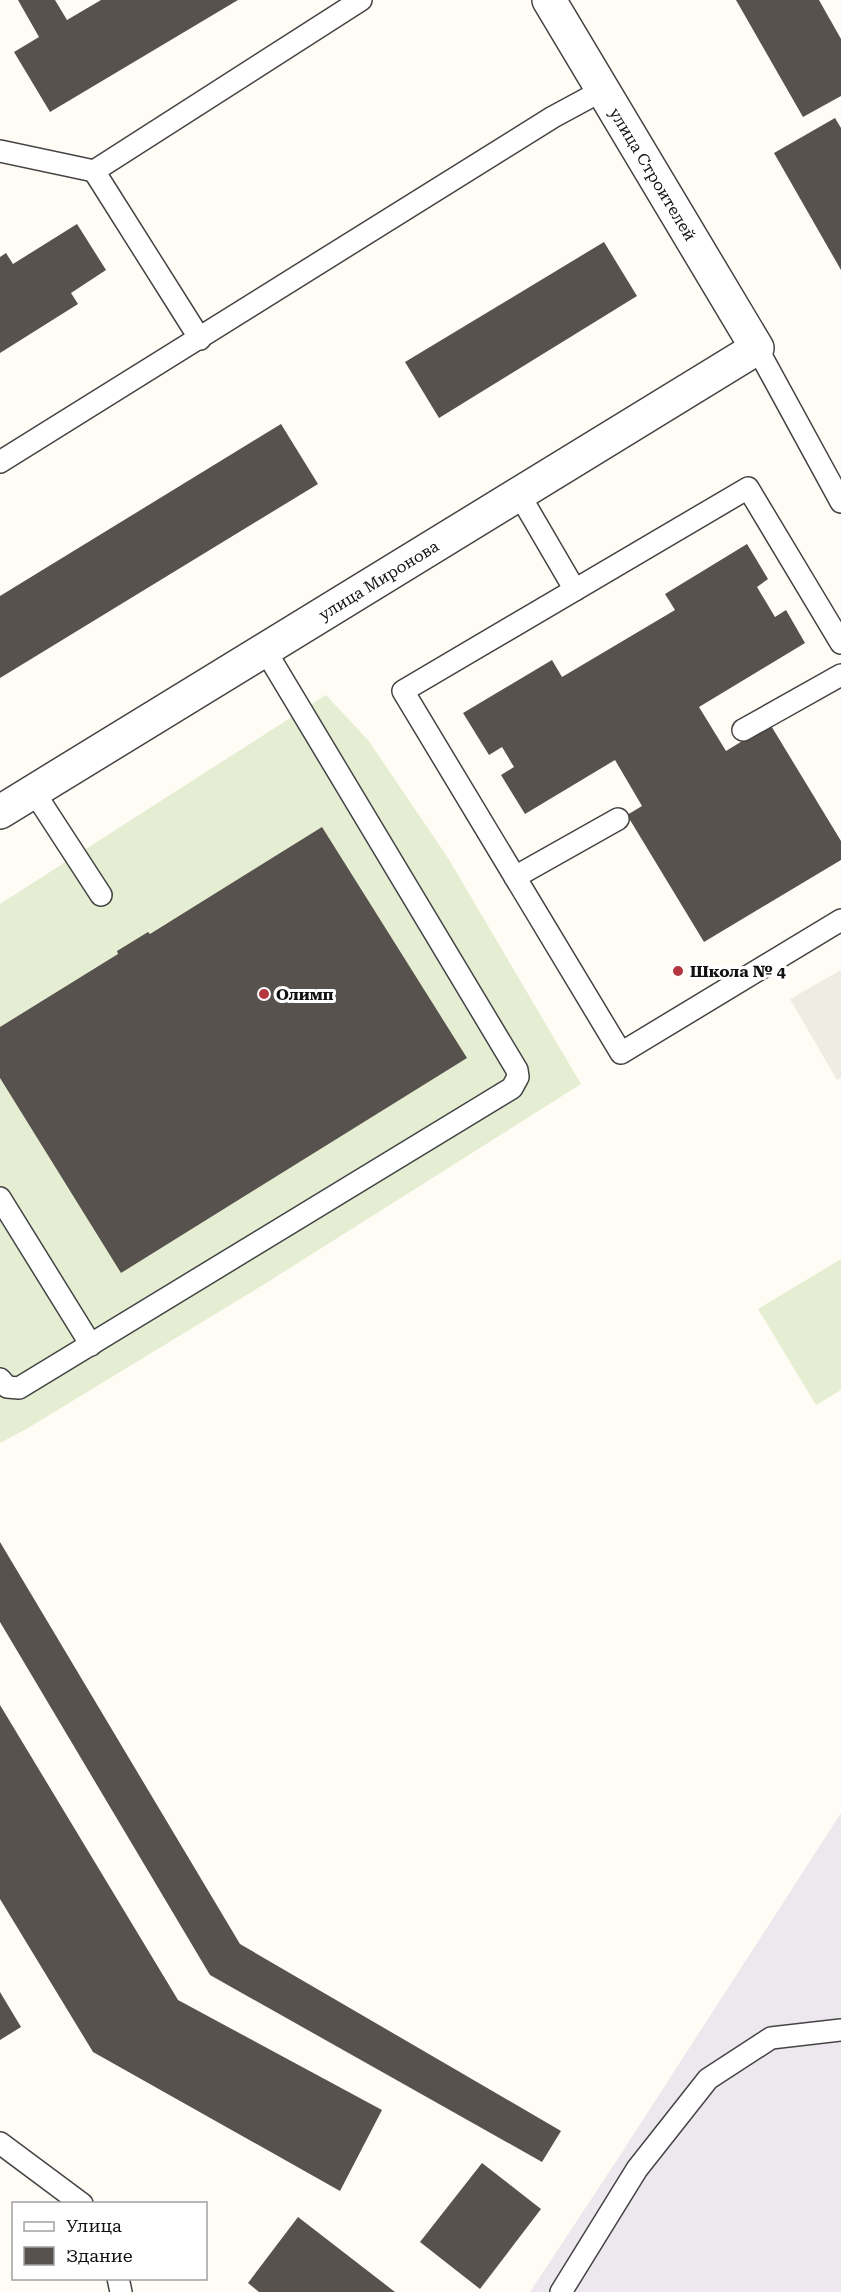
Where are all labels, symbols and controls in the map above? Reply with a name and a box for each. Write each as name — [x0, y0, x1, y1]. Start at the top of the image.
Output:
street label: улица Строителей — [605, 104, 700, 244]
street label: улица Миронова — [315, 536, 443, 624]
place label: Школа № 4 — [690, 962, 786, 981]
marker: Школа № 4 — [671, 964, 685, 978]
place label: Олимп — [276, 985, 334, 1004]
marker: Олимп — [257, 987, 271, 1001]
legend — [12, 2202, 207, 2280]
text: Улица — [66, 2215, 122, 2236]
text: Здание — [66, 2245, 133, 2266]

